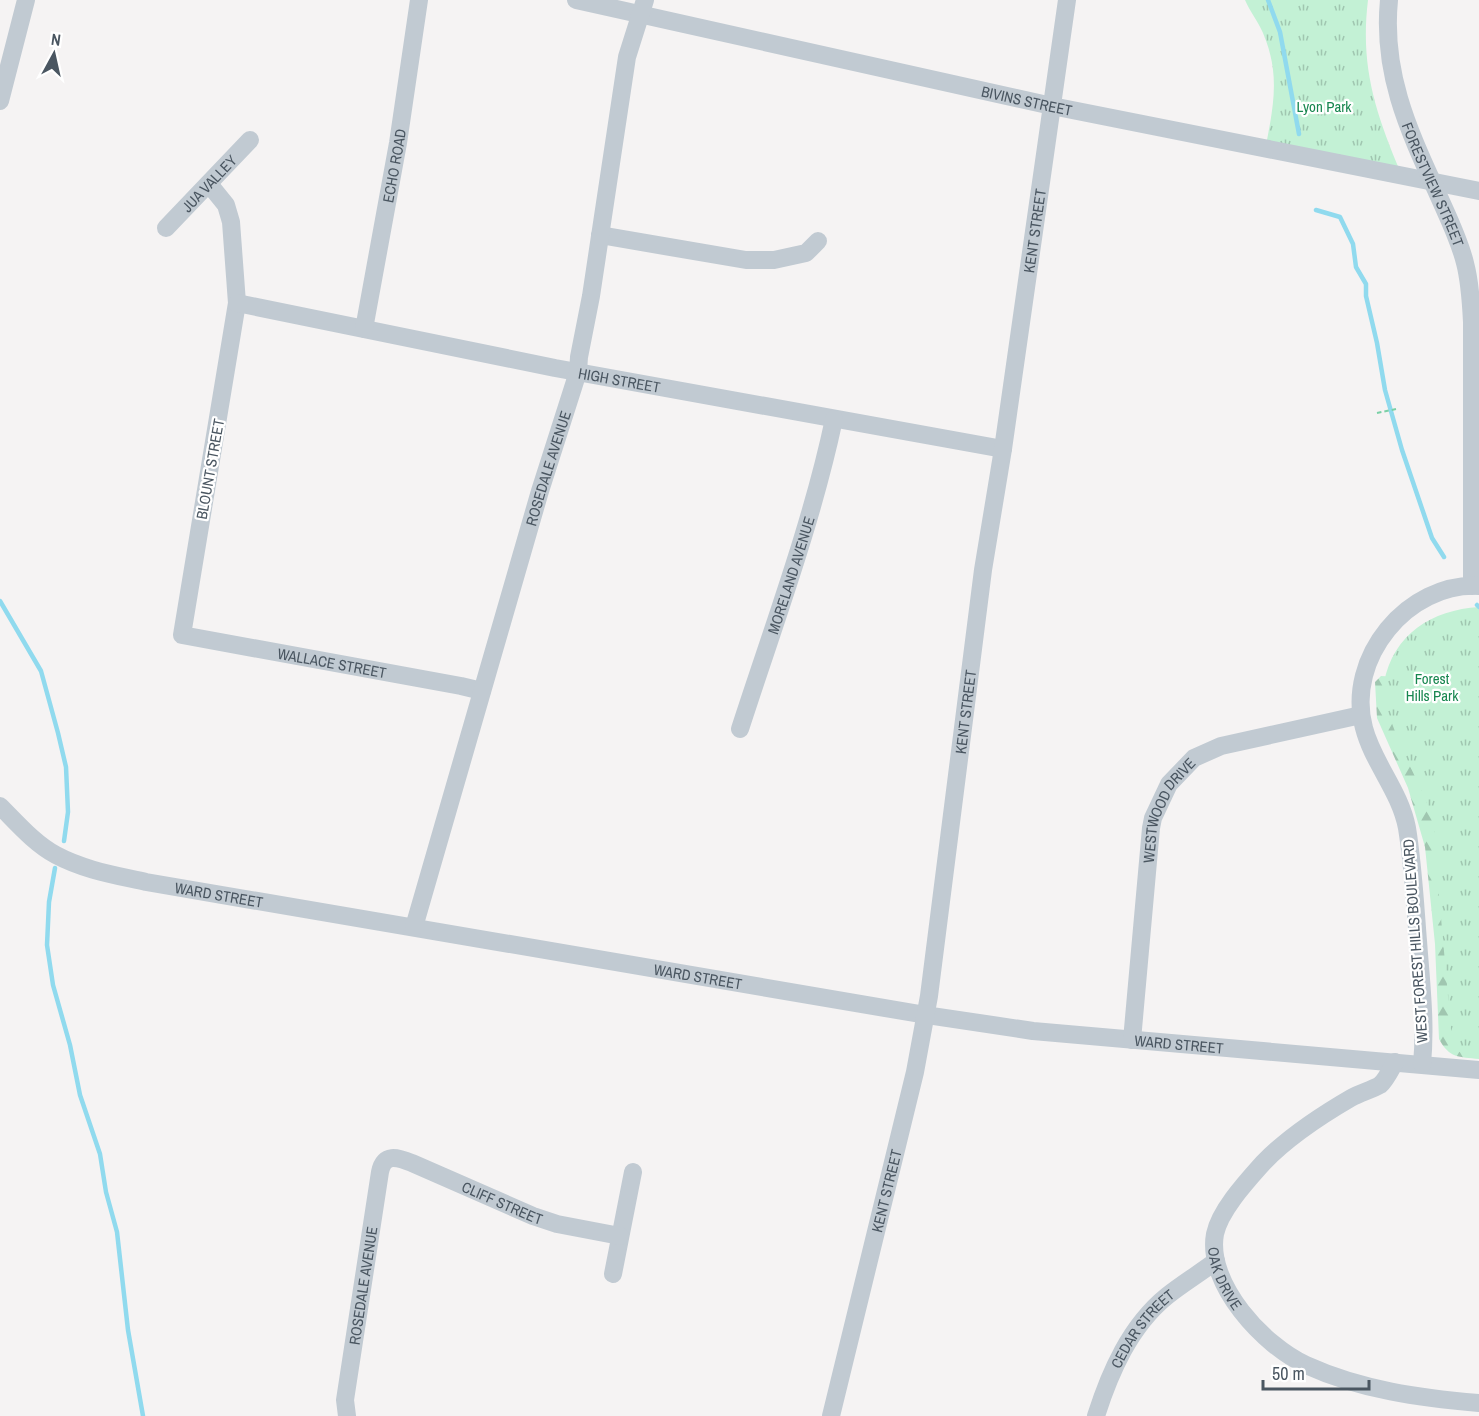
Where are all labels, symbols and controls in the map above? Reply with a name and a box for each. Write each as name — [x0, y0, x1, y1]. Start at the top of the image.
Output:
north arrow — [24, 24, 84, 84]
text: N — [50, 28, 62, 51]
street label: BIVINS STREET — [980, 80, 1075, 120]
park label: Lyon Park — [1297, 96, 1352, 117]
street label: FORESTVIEW STREET — [1397, 119, 1470, 250]
street label: ECHO ROAD — [377, 127, 410, 204]
street label: JUA VALLEY — [176, 149, 242, 216]
street label: KENT STREET — [1018, 187, 1051, 274]
street label: HIGH STREET — [577, 362, 662, 397]
street label: ROSEDALE AVENUE — [520, 408, 576, 528]
street label: BLOUNT STREET — [191, 417, 229, 521]
street label: MORELAND AVENUE — [762, 514, 819, 637]
street label: WALLACE STREET — [276, 642, 389, 683]
street label: KENT STREET — [949, 668, 981, 755]
park label: Forest Hills Park — [1406, 668, 1459, 706]
street label: WESTWOOD DRIVE — [1137, 753, 1200, 864]
street label: WEST FOREST HILLS BOULEVARD — [1397, 838, 1433, 1044]
street label: WARD STREET — [173, 877, 265, 912]
street label: WARD STREET — [652, 958, 744, 994]
street label: WARD STREET — [1134, 1029, 1225, 1058]
street label: KENT STREET — [866, 1147, 906, 1234]
street label: CLIFF STREET — [459, 1176, 546, 1229]
street label: ROSEDALE AVENUE — [343, 1225, 382, 1346]
street label: OAK DRIVE — [1203, 1246, 1248, 1314]
street label: CEDAR STREET — [1105, 1284, 1179, 1372]
scale bar — [1263, 1353, 1370, 1391]
text: 50 m — [1272, 1361, 1305, 1386]

